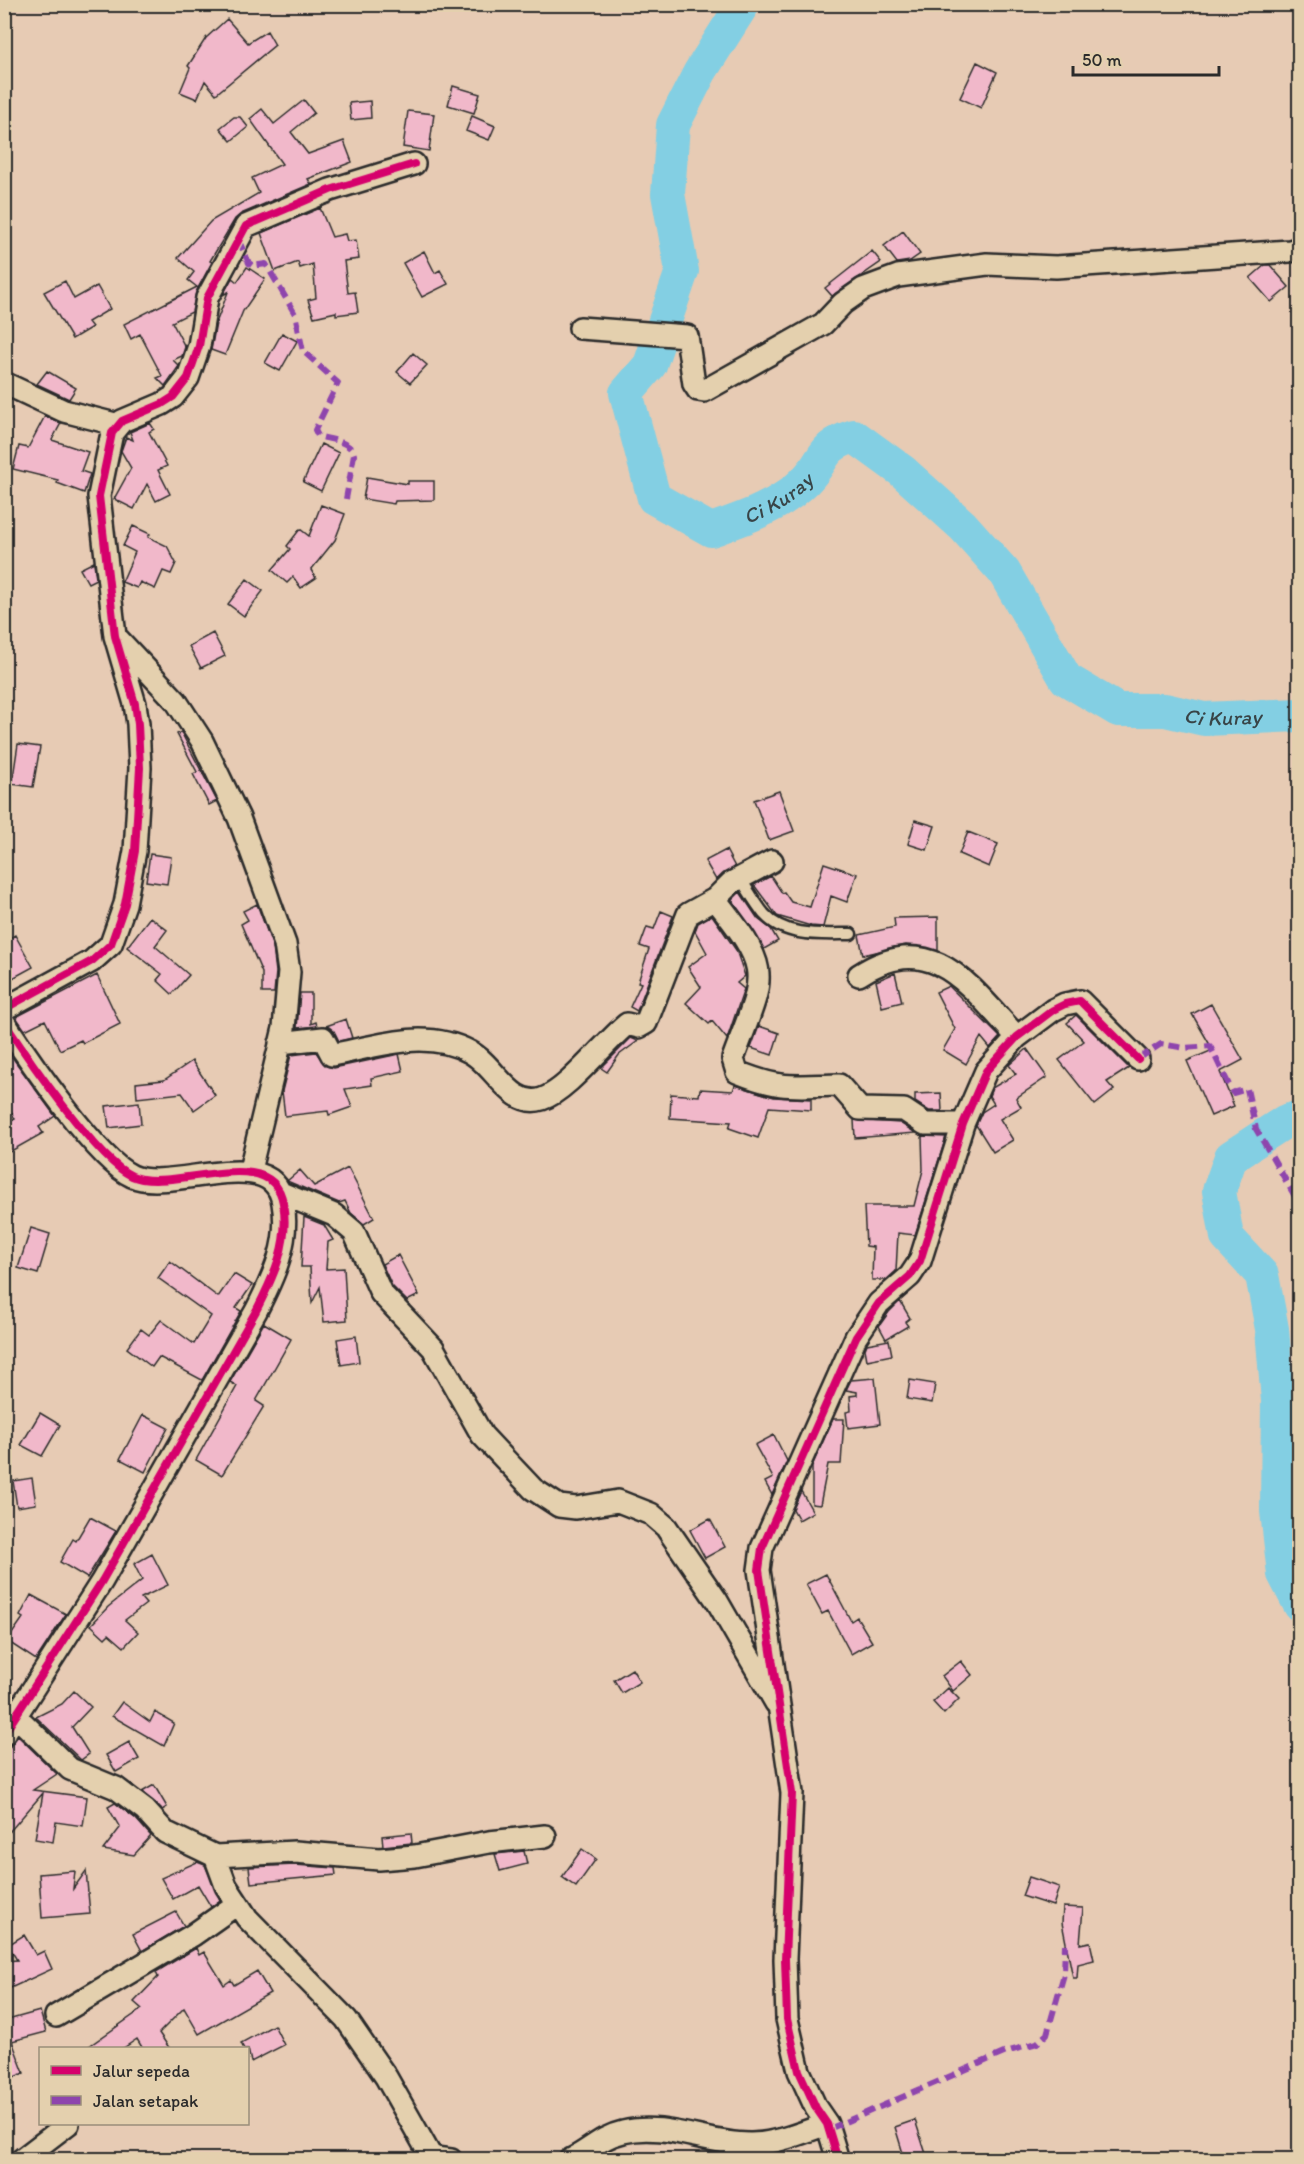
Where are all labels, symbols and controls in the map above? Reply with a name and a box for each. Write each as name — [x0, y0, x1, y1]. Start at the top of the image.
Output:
scale bar — [1073, 39, 1218, 77]
text: 50 m — [1082, 49, 1122, 71]
water label: Ci Kuray — [740, 466, 819, 529]
water label: Ci Kuray — [1182, 702, 1264, 731]
legend — [39, 2047, 249, 2125]
text: Jalur sepeda — [93, 2060, 190, 2082]
text: Jalan setapak — [93, 2090, 199, 2112]

